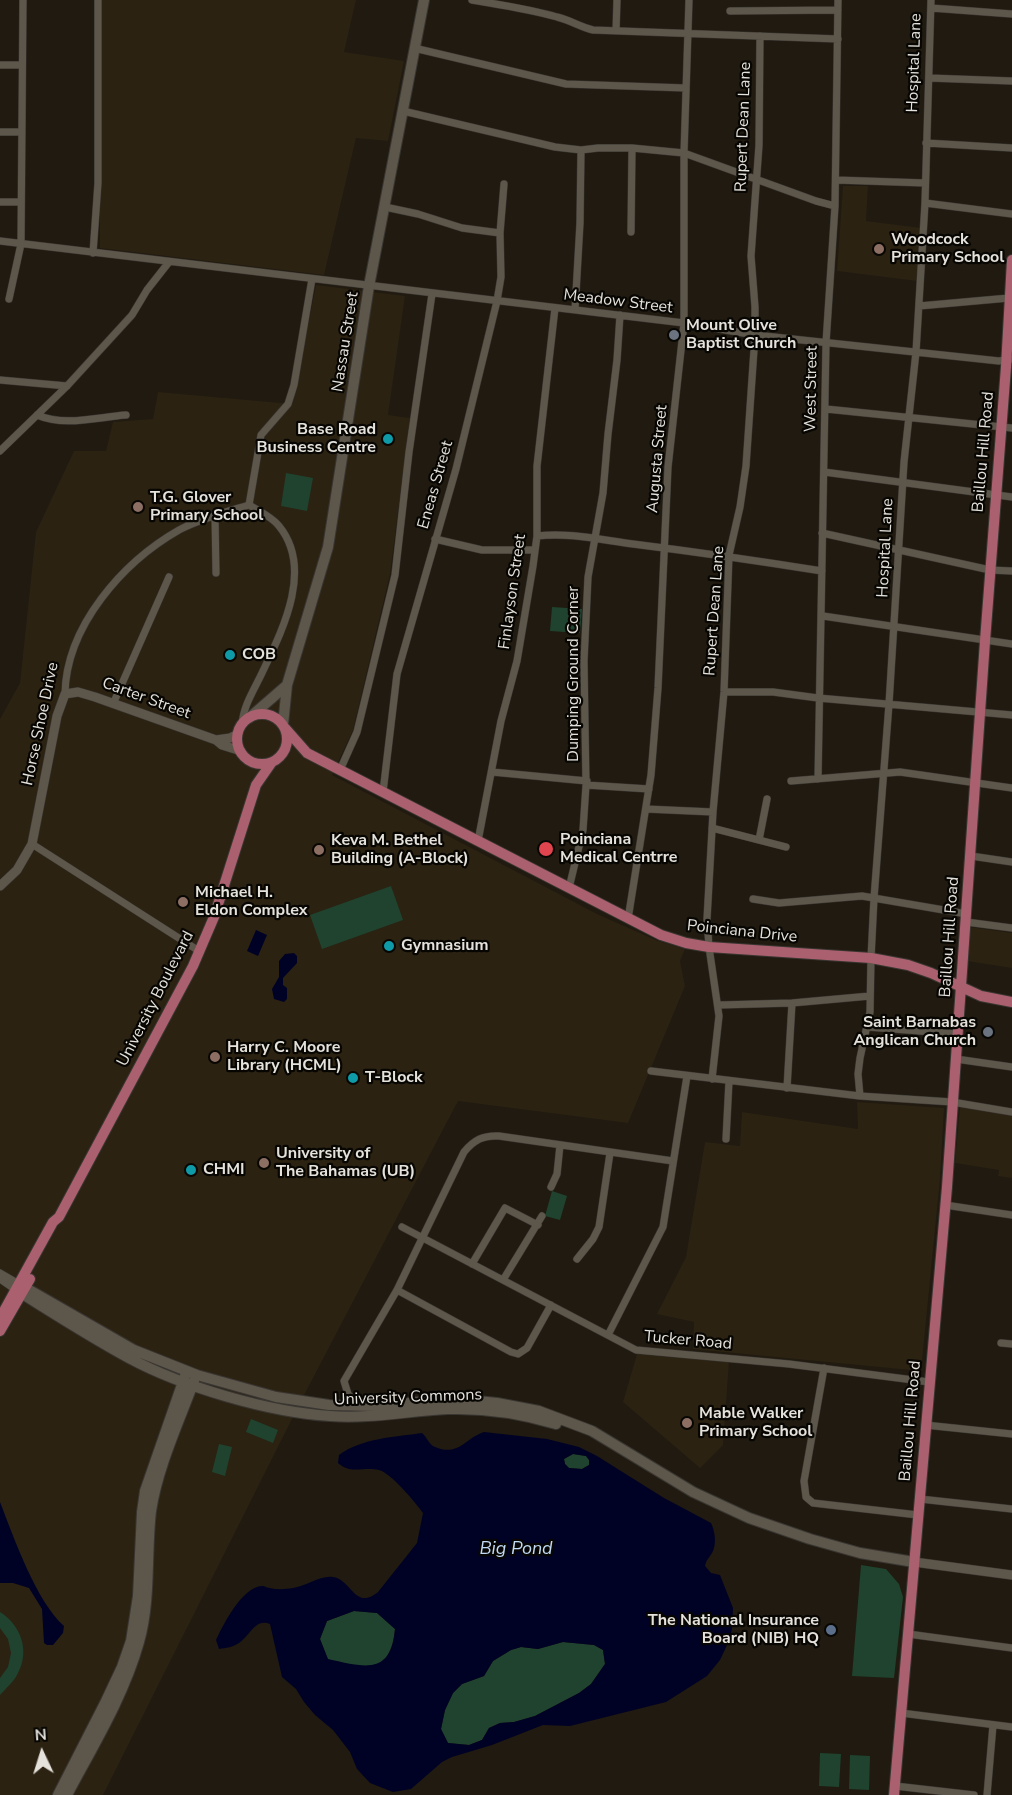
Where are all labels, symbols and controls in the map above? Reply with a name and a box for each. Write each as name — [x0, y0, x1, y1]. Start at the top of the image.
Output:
street label: Hospital Lane — [904, 13, 926, 113]
street label: Rupert Dean Lane — [732, 62, 756, 192]
place label: Woodcock Primary School — [891, 230, 1004, 268]
marker: Woodcock Primary School — [872, 242, 886, 256]
street label: Meadow Street — [562, 286, 674, 318]
street label: Nassau Street — [329, 291, 363, 393]
place label: Mount Olive Baptist Church — [686, 316, 796, 354]
marker: Mount Olive Baptist Church — [667, 328, 681, 342]
street label: West Street — [802, 346, 822, 432]
street label: Baillou Hill Road — [969, 391, 999, 513]
street label: Augusta Street — [644, 404, 672, 514]
place label: Base Road Business Centre — [257, 420, 376, 458]
marker: Base Road Business Centre — [381, 432, 395, 446]
street label: Eneas Street — [414, 439, 458, 531]
place label: T.G. Glover Primary School — [150, 488, 263, 526]
street label: Hospital Lane — [874, 498, 898, 598]
marker: T.G. Glover Primary School — [131, 500, 145, 514]
street label: Finlayson Street — [495, 533, 531, 651]
street label: Rupert Dean Lane — [701, 545, 729, 677]
street label: Dumping Ground Corner — [564, 586, 584, 762]
place label: COB — [242, 645, 276, 665]
marker: COB — [223, 648, 237, 662]
street label: Horse Shoe Drive — [19, 661, 63, 787]
street label: Carter Street — [99, 674, 193, 724]
place label: Poinciana Medical Centrre — [560, 830, 677, 868]
place label: Keva M. Bethel Building (A-Block) — [331, 831, 469, 869]
marker: Poinciana Medical Centrre — [537, 840, 555, 858]
marker: Keva M. Bethel Building (A-Block) — [312, 843, 326, 857]
street label: Baillou Hill Road — [936, 876, 964, 998]
place label: Michael H. Eldon Complex — [195, 883, 308, 921]
marker: Michael H. Eldon Complex — [176, 895, 190, 909]
street label: Poinciana Drive — [686, 917, 798, 947]
street label: University Boulevard — [114, 928, 198, 1070]
place label: Gymnasium — [401, 936, 489, 956]
marker: Gymnasium — [382, 939, 396, 953]
place label: Saint Barnabas Anglican Church — [853, 1013, 976, 1051]
marker: Saint Barnabas Anglican Church — [981, 1025, 995, 1039]
place label: Harry C. Moore Library (HCML) — [227, 1038, 342, 1076]
marker: Harry C. Moore Library (HCML) — [208, 1050, 222, 1064]
place label: T-Block — [365, 1068, 422, 1088]
marker: T-Block — [346, 1071, 360, 1085]
place label: University of The Bahamas (UB) — [276, 1144, 415, 1182]
marker: University of The Bahamas (UB) — [257, 1156, 271, 1170]
place label: CHMI — [203, 1160, 245, 1180]
marker: CHMI — [184, 1163, 198, 1177]
street label: Tucker Road — [643, 1328, 733, 1354]
street label: Baillou Hill Road — [896, 1360, 926, 1482]
street label: University Commons — [334, 1386, 482, 1410]
place label: Mable Walker Primary School — [699, 1404, 812, 1442]
marker: Mable Walker Primary School — [680, 1416, 694, 1430]
water label: Big Pond — [479, 1539, 553, 1561]
place label: The National Insurance Board (NIB) HQ — [648, 1611, 819, 1649]
marker: The National Insurance Board (NIB) HQ — [824, 1623, 838, 1637]
north arrow — [12, 1723, 72, 1783]
text: N — [34, 1724, 47, 1746]

